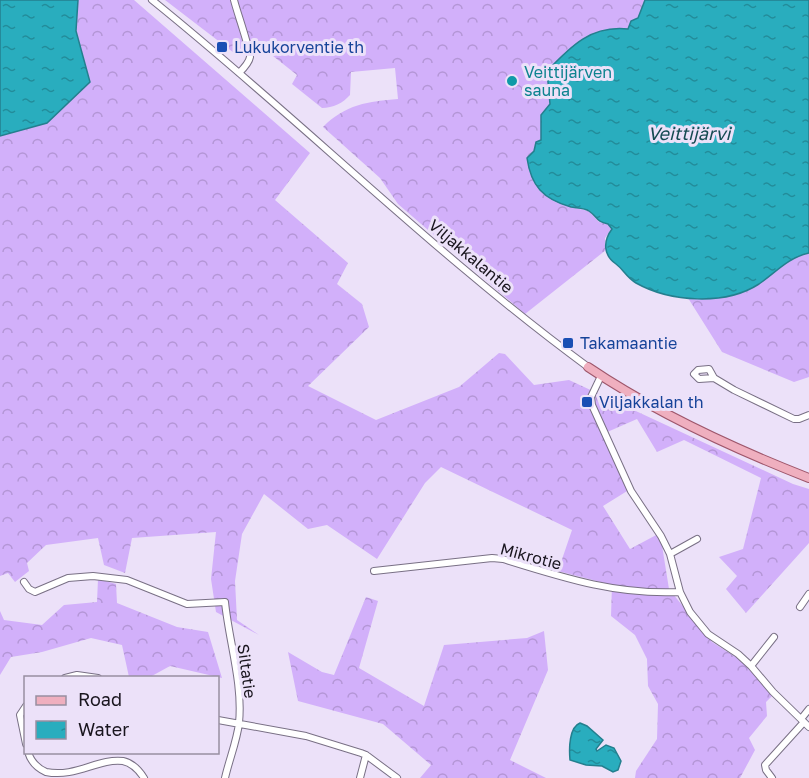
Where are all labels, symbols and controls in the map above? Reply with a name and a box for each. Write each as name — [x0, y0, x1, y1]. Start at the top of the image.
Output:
place label: Lukukorventie th — [234, 37, 364, 57]
marker: Lukukorventie th — [215, 40, 229, 54]
place label: Veittijärven sauna — [524, 62, 612, 100]
marker: Veittijärven sauna — [505, 74, 519, 88]
water label: Veittijärvi — [648, 122, 733, 144]
street label: Viljakkalantie — [425, 215, 517, 297]
place label: Takamaantie — [580, 333, 677, 353]
marker: Takamaantie — [561, 336, 575, 350]
place label: Viljakkalan th — [599, 392, 704, 412]
marker: Viljakkalan th — [580, 395, 594, 409]
street label: Mikrotie — [498, 538, 564, 574]
street label: Siltatie — [233, 643, 261, 699]
legend — [24, 676, 219, 754]
text: Road — [78, 688, 122, 710]
text: Water — [78, 718, 129, 740]

